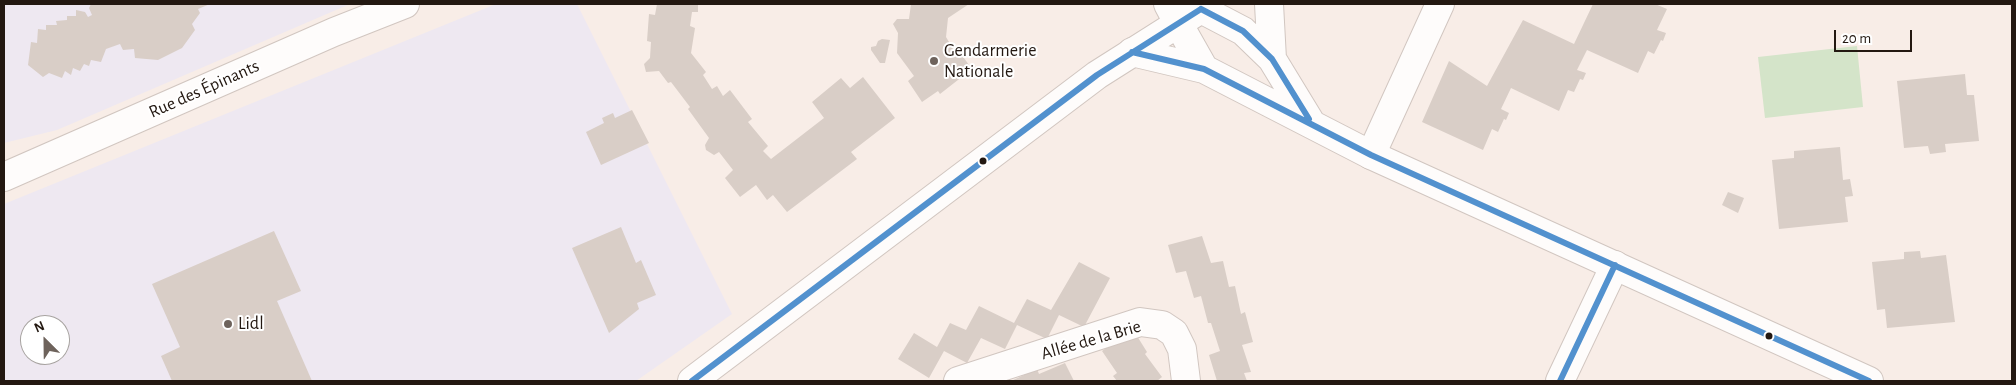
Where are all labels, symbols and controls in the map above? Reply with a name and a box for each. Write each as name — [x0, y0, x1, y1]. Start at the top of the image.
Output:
scale bar — [1836, 20, 1914, 52]
text: 20 m — [1842, 31, 1871, 46]
place label: Gendarmerie Nationale — [944, 40, 1036, 82]
street label: Rue des Épinants — [145, 55, 263, 123]
marker: Gendarmerie Nationale — [928, 55, 940, 67]
unlabelled marker — [978, 156, 988, 166]
place label: Lidl — [238, 313, 264, 335]
north arrow — [20, 315, 70, 365]
street label: Allée de la Brie — [1038, 315, 1144, 365]
marker: Lidl — [222, 318, 234, 330]
text: N — [32, 319, 47, 335]
unlabelled marker — [1764, 331, 1774, 341]

